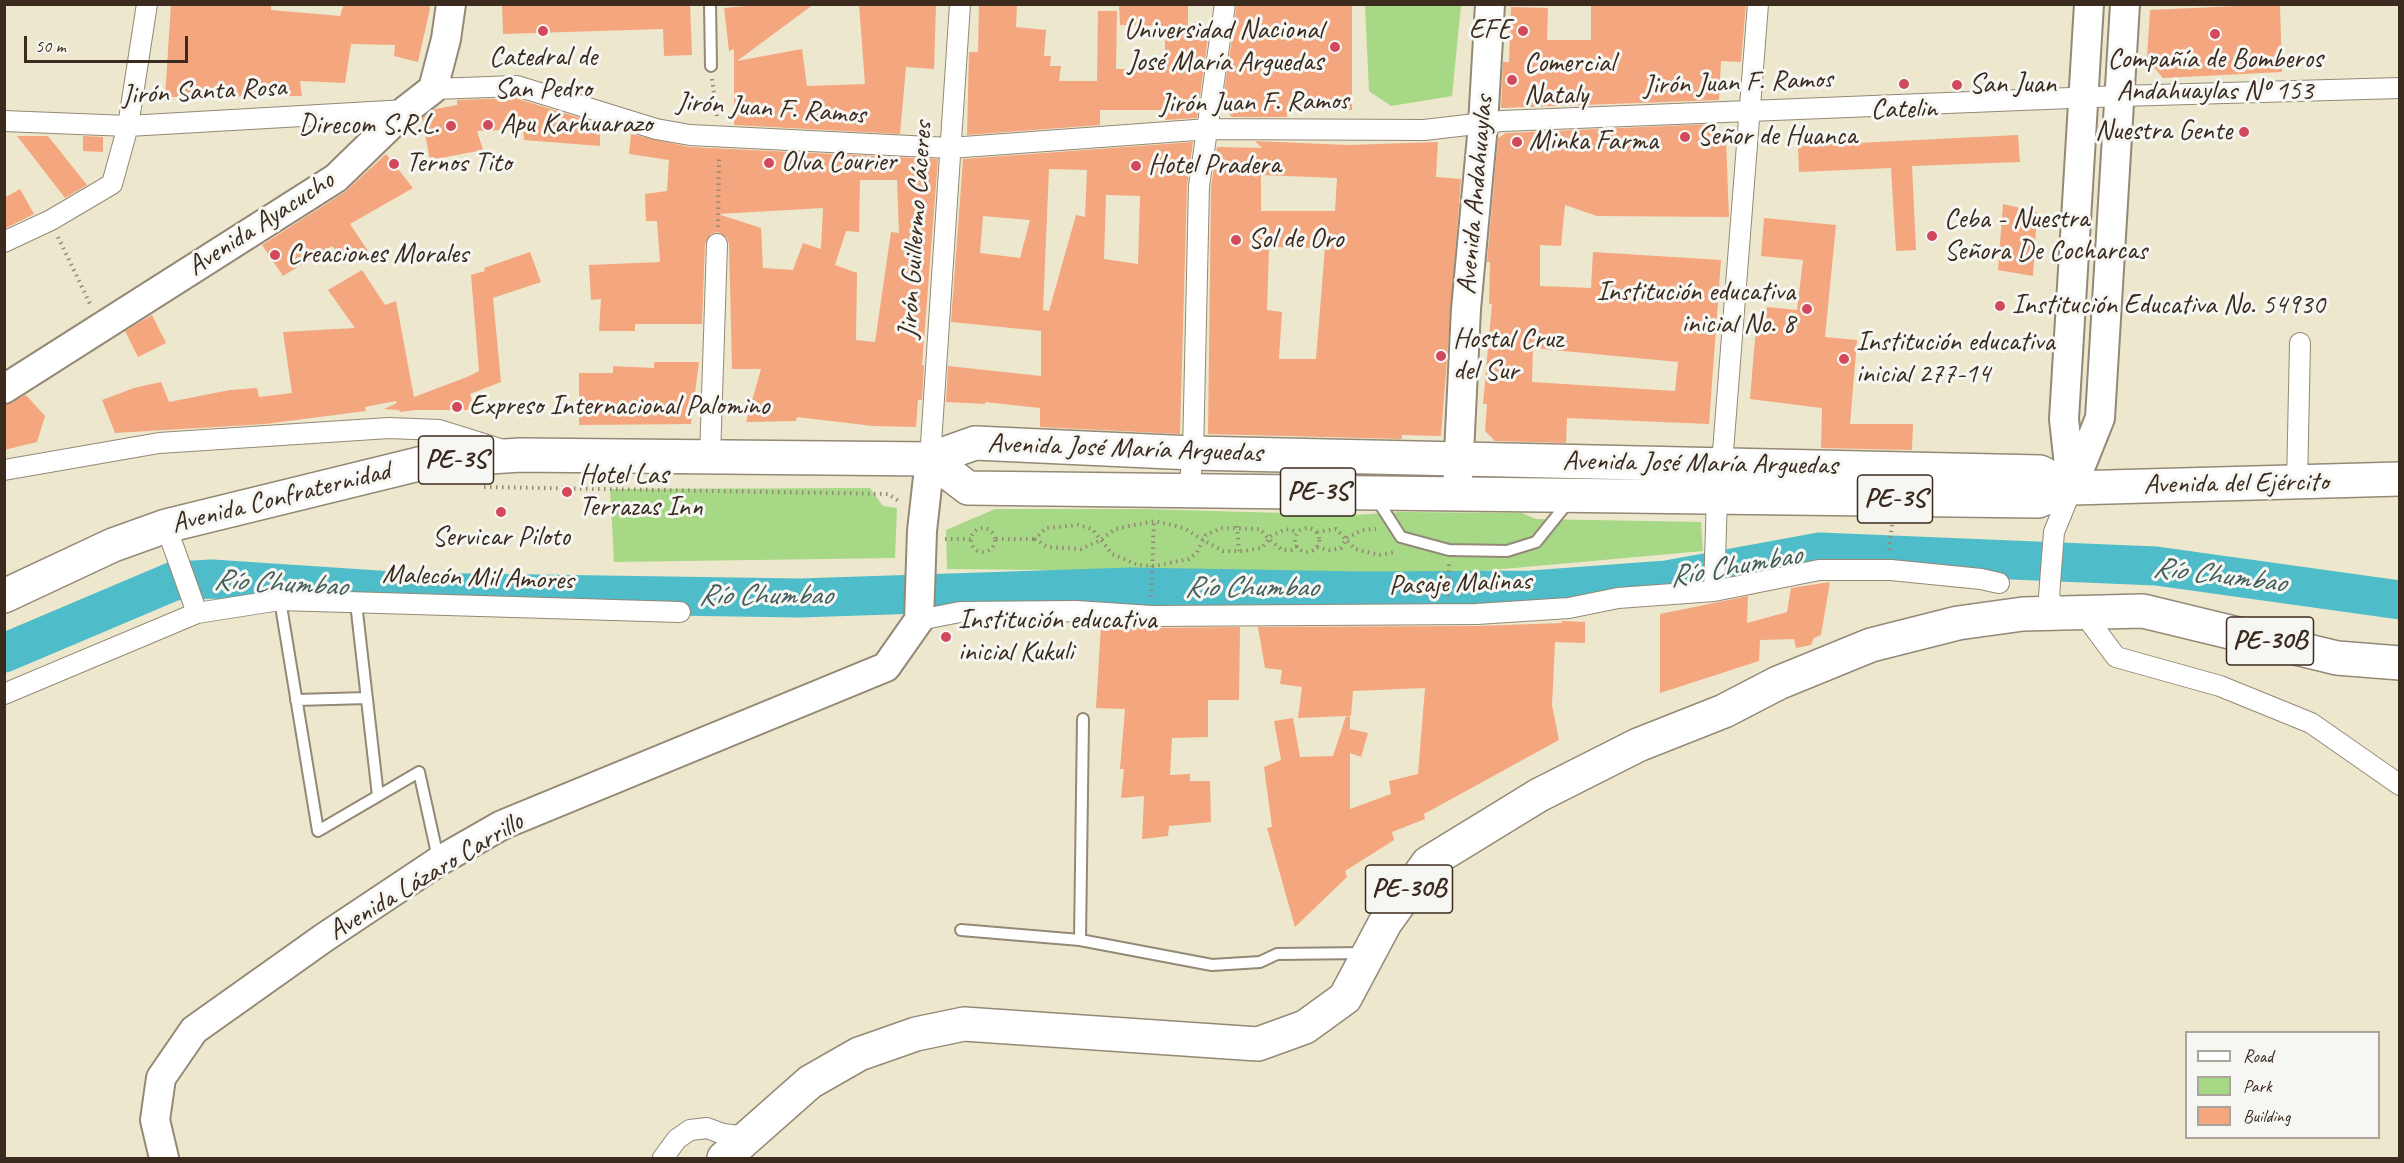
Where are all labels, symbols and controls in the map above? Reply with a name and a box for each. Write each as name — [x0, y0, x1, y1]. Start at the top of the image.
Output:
place label: Universidad Nacional José María Arguedas — [1124, 14, 1323, 80]
place label: EFE — [1469, 14, 1511, 48]
scale bar — [27, 24, 190, 62]
marker: Catedral de San Pedro — [536, 24, 550, 38]
marker: EFE — [1516, 24, 1530, 38]
marker: Compañía de Bomberos Andahuaylas Nº 153 — [2208, 27, 2222, 41]
text: 50 m — [35, 35, 66, 57]
marker: Universidad Nacional José María Arguedas — [1328, 40, 1342, 54]
place label: Catedral de San Pedro — [489, 41, 597, 107]
place label: Compañía de Bomberos Andahuaylas Nº 153 — [2107, 43, 2323, 109]
place label: Comercial Nataly — [1524, 47, 1615, 113]
street label: Jirón Juan F. Ramos — [1643, 63, 1833, 103]
place label: San Juan — [1969, 68, 2056, 102]
street label: Jirón Santa Rosa — [121, 71, 287, 113]
marker: Comercial Nataly — [1505, 73, 1519, 87]
marker: Catelin — [1897, 77, 1911, 91]
marker: San Juan — [1950, 78, 1964, 92]
street label: Jirón Juan F. Ramos — [1159, 85, 1349, 121]
street label: Jirón Juan F. Ramos — [675, 86, 867, 132]
place label: Catelin — [1871, 93, 1937, 127]
street label: Avenida Andahuaylas — [1451, 94, 1501, 296]
place label: Apu Karhuarazo — [500, 108, 652, 142]
place label: Direcom S.R.L. — [299, 109, 439, 143]
place label: Nuestra Gente — [2095, 115, 2232, 149]
marker: Apu Karhuarazo — [481, 118, 495, 132]
marker: Direcom S.R.L. — [444, 119, 458, 133]
street label: Jirón Guillermo Cáceres — [892, 120, 940, 340]
place label: Señor de Huanca — [1697, 120, 1857, 154]
place label: Minka Farma — [1529, 125, 1658, 159]
marker: Nuestra Gente — [2237, 125, 2251, 139]
marker: Señor de Huanca — [1678, 130, 1692, 144]
marker: Minka Farma — [1510, 135, 1524, 149]
place label: Olva Courier — [781, 146, 896, 180]
place label: Ternos Tito — [406, 147, 512, 181]
place label: Hotel Pradera — [1148, 149, 1280, 183]
marker: Olva Courier — [762, 156, 776, 170]
marker: Ternos Tito — [387, 157, 401, 171]
marker: Hotel Pradera — [1129, 159, 1143, 173]
street label: Avenida Ayacucho — [181, 164, 341, 284]
place label: Ceba - Nuestra Señora De Cocharcas — [1944, 203, 2147, 269]
place label: Sol de Oro — [1248, 223, 1343, 257]
marker: Ceba - Nuestra Señora De Cocharcas — [1925, 229, 1939, 243]
marker: Sol de Oro — [1229, 233, 1243, 247]
place label: Creaciones Morales — [287, 238, 468, 272]
marker: Creaciones Morales — [268, 248, 282, 262]
place label: Institución educativa inicial No. 8 — [1596, 276, 1795, 342]
place label: Institución Educativa No. 54930 — [2012, 289, 2325, 323]
marker: Institución Educativa No. 54930 — [1993, 299, 2007, 313]
marker: Institución educativa inicial No. 8 — [1800, 302, 1814, 316]
place label: Hostal Cruz del Sur — [1453, 323, 1563, 389]
place label: Institución educativa inicial 277-14 — [1856, 326, 2055, 392]
marker: Hostal Cruz del Sur — [1434, 349, 1448, 363]
marker: Institución educativa inicial 277-14 — [1837, 352, 1851, 366]
place label: Expreso Internacional Palomino — [469, 390, 769, 424]
marker: Expreso Internacional Palomino — [450, 400, 464, 414]
street label: Avenida José María Arguedas — [987, 427, 1263, 471]
road number: PE-3S — [418, 436, 494, 484]
street label: Avenida José María Arguedas — [1562, 445, 1838, 483]
street label: Avenida Confraternidad — [168, 455, 394, 541]
place label: Hotel Las Terrazas Inn — [579, 459, 703, 525]
street label: Avenida del Ejército — [2143, 466, 2329, 502]
road number: PE-3S — [1280, 468, 1356, 516]
road number: PE-3S — [1858, 475, 1932, 523]
marker: Hotel Las Terrazas Inn — [560, 485, 574, 499]
marker: Servicar Piloto — [494, 505, 508, 519]
place label: Servicar Piloto — [432, 521, 570, 555]
water label: Río Chumbao — [1666, 538, 1804, 596]
water label: Río Chumbao — [2151, 550, 2287, 602]
street label: Malecón Mil Amores — [382, 558, 574, 598]
water label: Río Chumbao — [213, 563, 347, 605]
street label: Pasaje Malinas — [1388, 565, 1532, 603]
water label: Río Chumbao — [1185, 570, 1317, 606]
water label: Río Chumbao — [699, 578, 831, 614]
place label: Institución educativa inicial Kukuli — [958, 604, 1157, 670]
road number: PE-30B — [2226, 617, 2314, 665]
marker: Institución educativa inicial Kukuli — [939, 630, 953, 644]
street label: Avenida Lázaro Carrillo — [322, 806, 530, 948]
road number: PE-30B — [1366, 865, 1452, 913]
legend — [2185, 1031, 2380, 1139]
text: Road — [2243, 1045, 2273, 1067]
text: Park — [2243, 1075, 2272, 1097]
text: Building — [2243, 1105, 2290, 1127]

